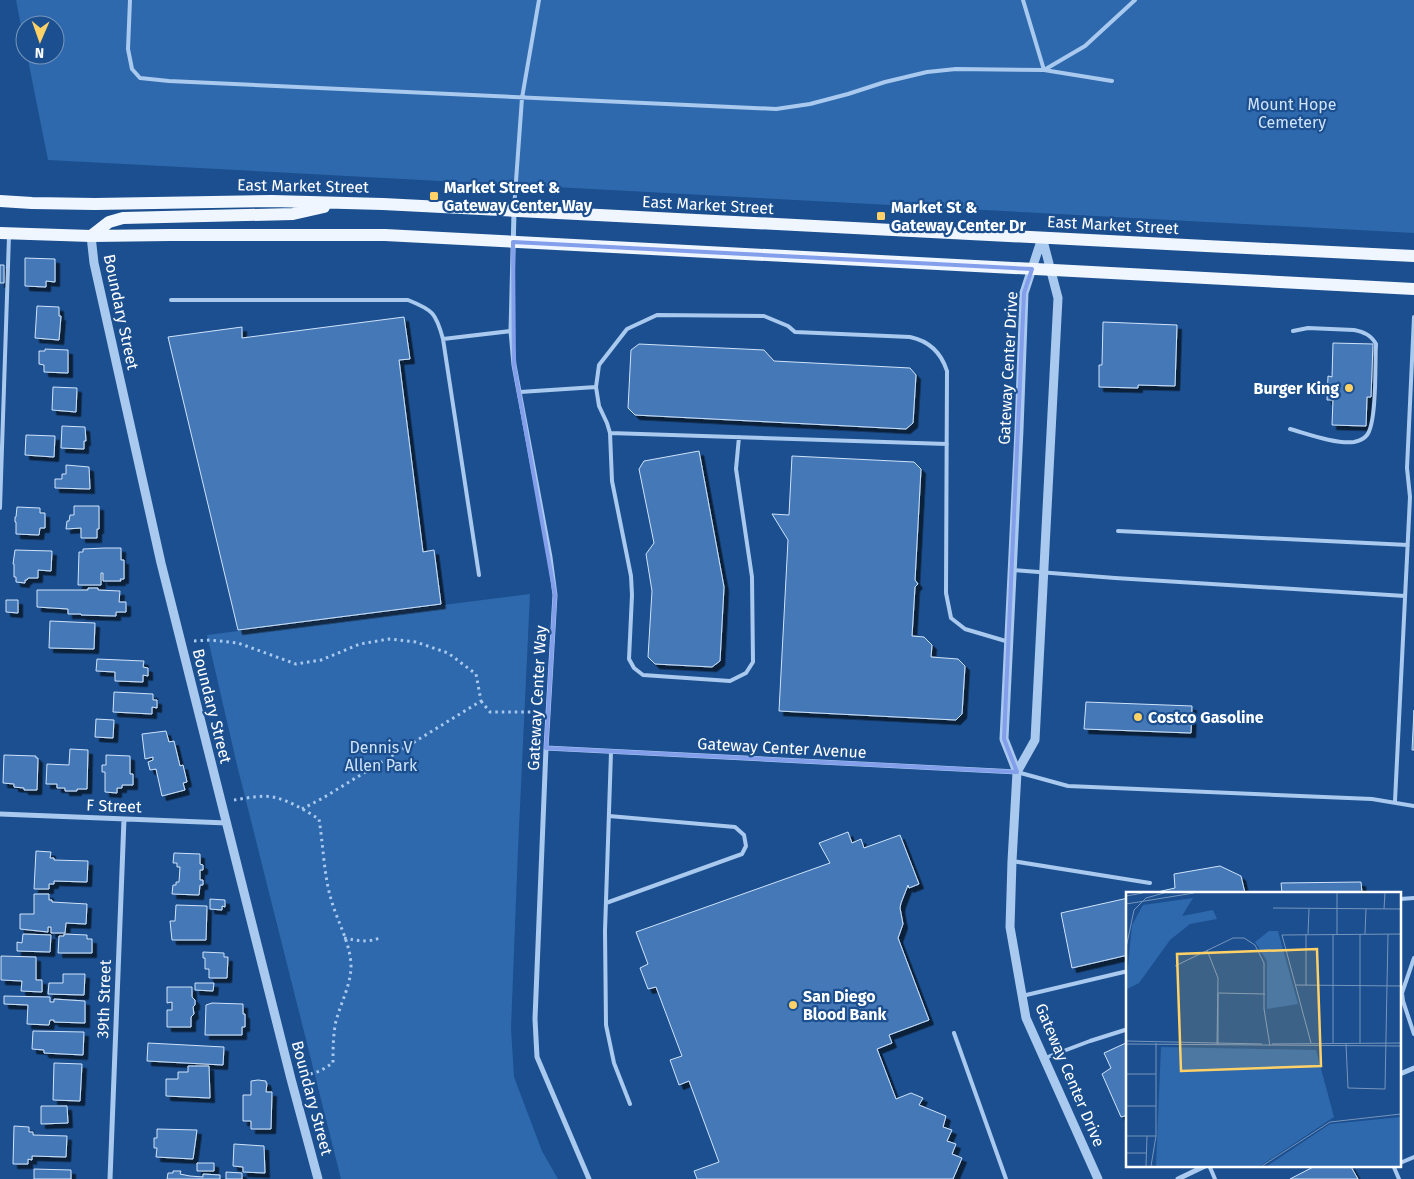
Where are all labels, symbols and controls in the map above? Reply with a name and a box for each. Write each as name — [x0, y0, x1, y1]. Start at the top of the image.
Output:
north arrow — [15, 15, 65, 65]
text: N — [35, 44, 45, 61]
park label: Mount Hope Cemetery — [1248, 95, 1336, 132]
street label: East Market Street — [237, 175, 369, 197]
place label: Market Street & Gateway Center Way — [444, 178, 593, 215]
marker: Market Street & Gateway Center Way — [428, 190, 440, 202]
street label: East Market Street — [642, 192, 775, 218]
place label: Market St & Gateway Center Dr — [891, 198, 1026, 235]
marker: Market St & Gateway Center Dr — [875, 210, 887, 222]
street label: East Market Street — [1047, 212, 1180, 238]
street label: Boundary Street — [99, 252, 143, 372]
street label: Gateway Center Drive — [994, 291, 1022, 445]
place label: Burger King — [1254, 379, 1339, 398]
marker: Burger King — [1343, 382, 1355, 394]
street label: Gateway Center Way — [524, 625, 550, 771]
street label: Boundary Street — [189, 647, 236, 766]
place label: Costco Gasoline — [1148, 708, 1264, 727]
marker: Costco Gasoline — [1132, 711, 1144, 723]
street label: Gateway Center Avenue — [697, 734, 867, 762]
park label: Dennis V Allen Park — [345, 738, 418, 775]
street label: F Street — [86, 796, 142, 816]
inset map — [1126, 892, 1402, 1166]
street label: 39th Street — [93, 959, 115, 1039]
place label: San Diego Blood Bank — [803, 987, 886, 1024]
marker: San Diego Blood Bank — [787, 999, 799, 1011]
street label: Gateway Center Drive — [1031, 1000, 1109, 1150]
street label: Boundary Street — [288, 1039, 336, 1158]

